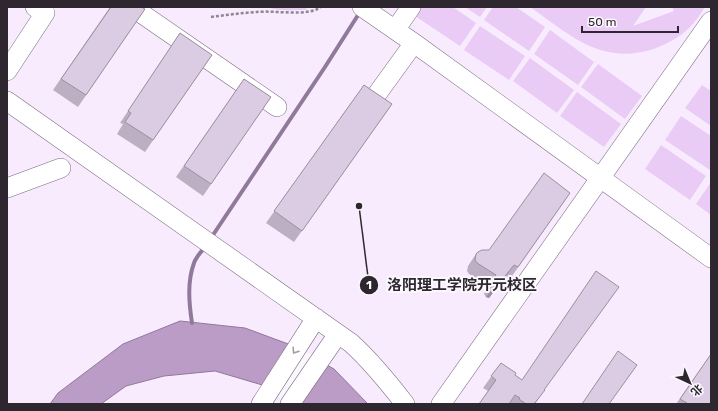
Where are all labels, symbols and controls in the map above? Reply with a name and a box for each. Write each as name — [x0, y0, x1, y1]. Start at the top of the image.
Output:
scale bar — [582, 8, 678, 34]
text: 50 m — [588, 15, 616, 29]
callout: 洛阳理工学院开元校区 — [359, 271, 545, 298]
text: 洛阳理工学院开元校区 — [387, 276, 537, 294]
text: 1 — [366, 278, 372, 292]
one-way arrow — [292, 347, 300, 354]
north arrow — [670, 363, 710, 403]
text: 北 — [688, 381, 705, 398]

